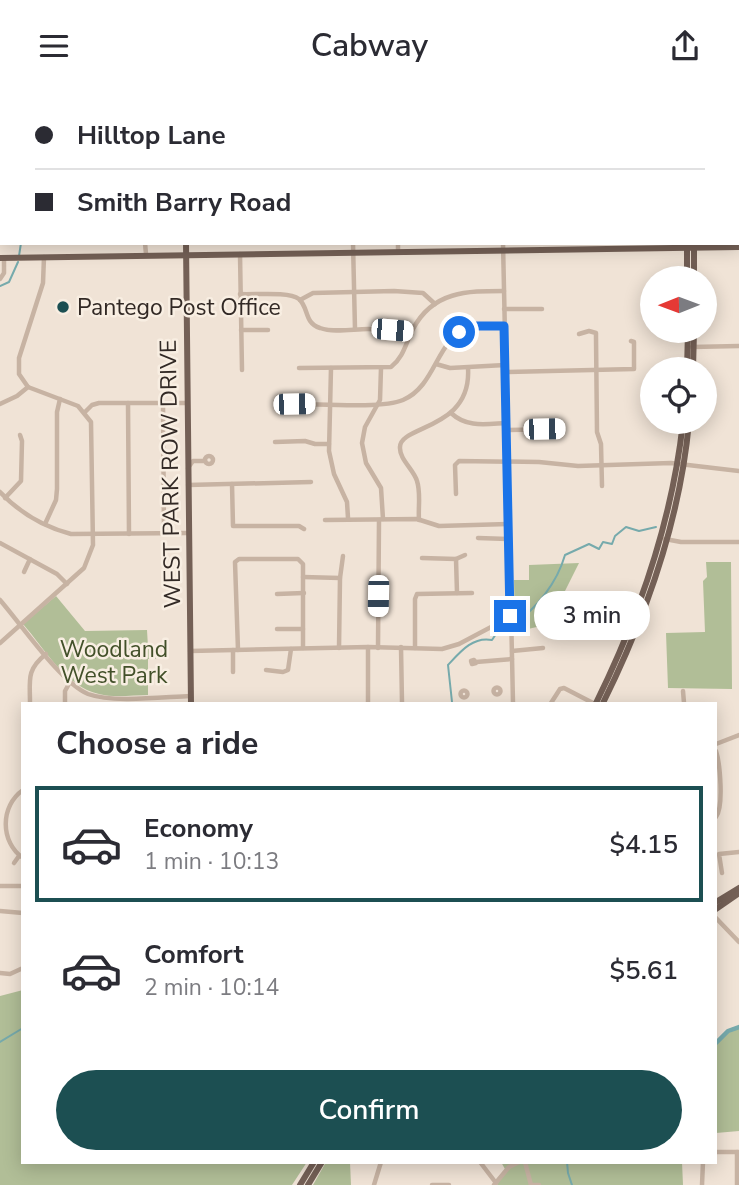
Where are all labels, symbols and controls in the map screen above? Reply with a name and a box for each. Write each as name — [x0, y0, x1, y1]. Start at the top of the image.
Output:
text: Cabway — [311, 24, 428, 67]
icon: menu — [35, 27, 73, 65]
icon: share — [666, 27, 704, 65]
text: Hilltop Lane — [77, 118, 226, 153]
text: Smith Barry Road — [77, 185, 291, 220]
north arrow — [640, 266, 718, 343]
map controls — [640, 266, 717, 434]
place label: Pantego Post Office — [77, 292, 281, 323]
marker: Pantego Post Office — [55, 299, 71, 315]
route start — [443, 316, 475, 348]
car — [371, 318, 414, 342]
street label: WEST PARK ROW DRIVE — [153, 339, 188, 609]
button: locate — [640, 357, 717, 434]
car — [273, 393, 316, 415]
car — [523, 418, 566, 440]
car — [368, 575, 389, 617]
callout: 3 min — [534, 591, 650, 641]
route end — [494, 600, 526, 632]
text: 3 min — [563, 600, 621, 631]
park label: Woodland West Park — [60, 634, 168, 691]
text: Choose a ride — [56, 722, 258, 765]
text: Economy — [144, 811, 253, 846]
icon: car — [60, 813, 123, 876]
text: $4.15 — [609, 827, 678, 862]
text: 1 min · 10:13 — [144, 846, 279, 877]
text: Comfort — [144, 937, 244, 972]
icon: car — [60, 939, 123, 1002]
text: $5.61 — [609, 953, 678, 988]
text: 2 min · 10:14 — [144, 972, 279, 1003]
button: Confirm — [56, 1070, 682, 1150]

